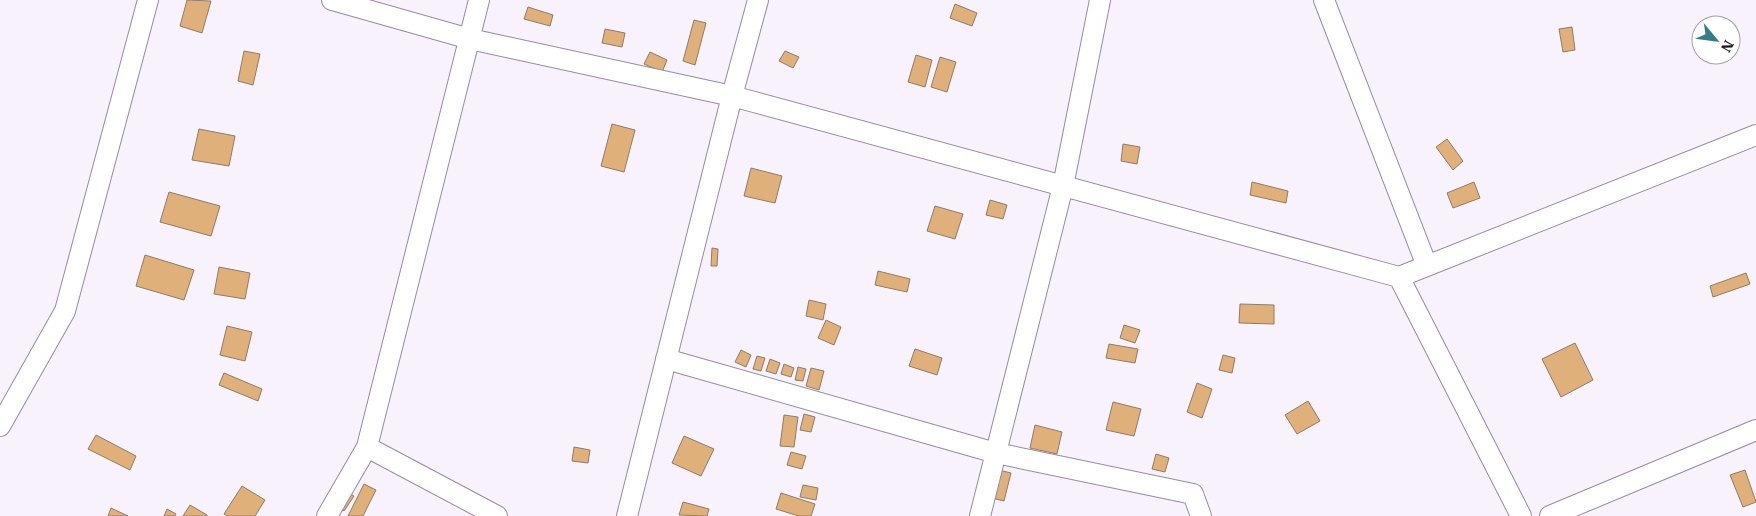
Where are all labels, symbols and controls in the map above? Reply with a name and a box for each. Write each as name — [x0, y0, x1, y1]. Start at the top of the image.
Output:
north arrow — [1691, 15, 1741, 65]
text: N — [1717, 37, 1738, 56]

